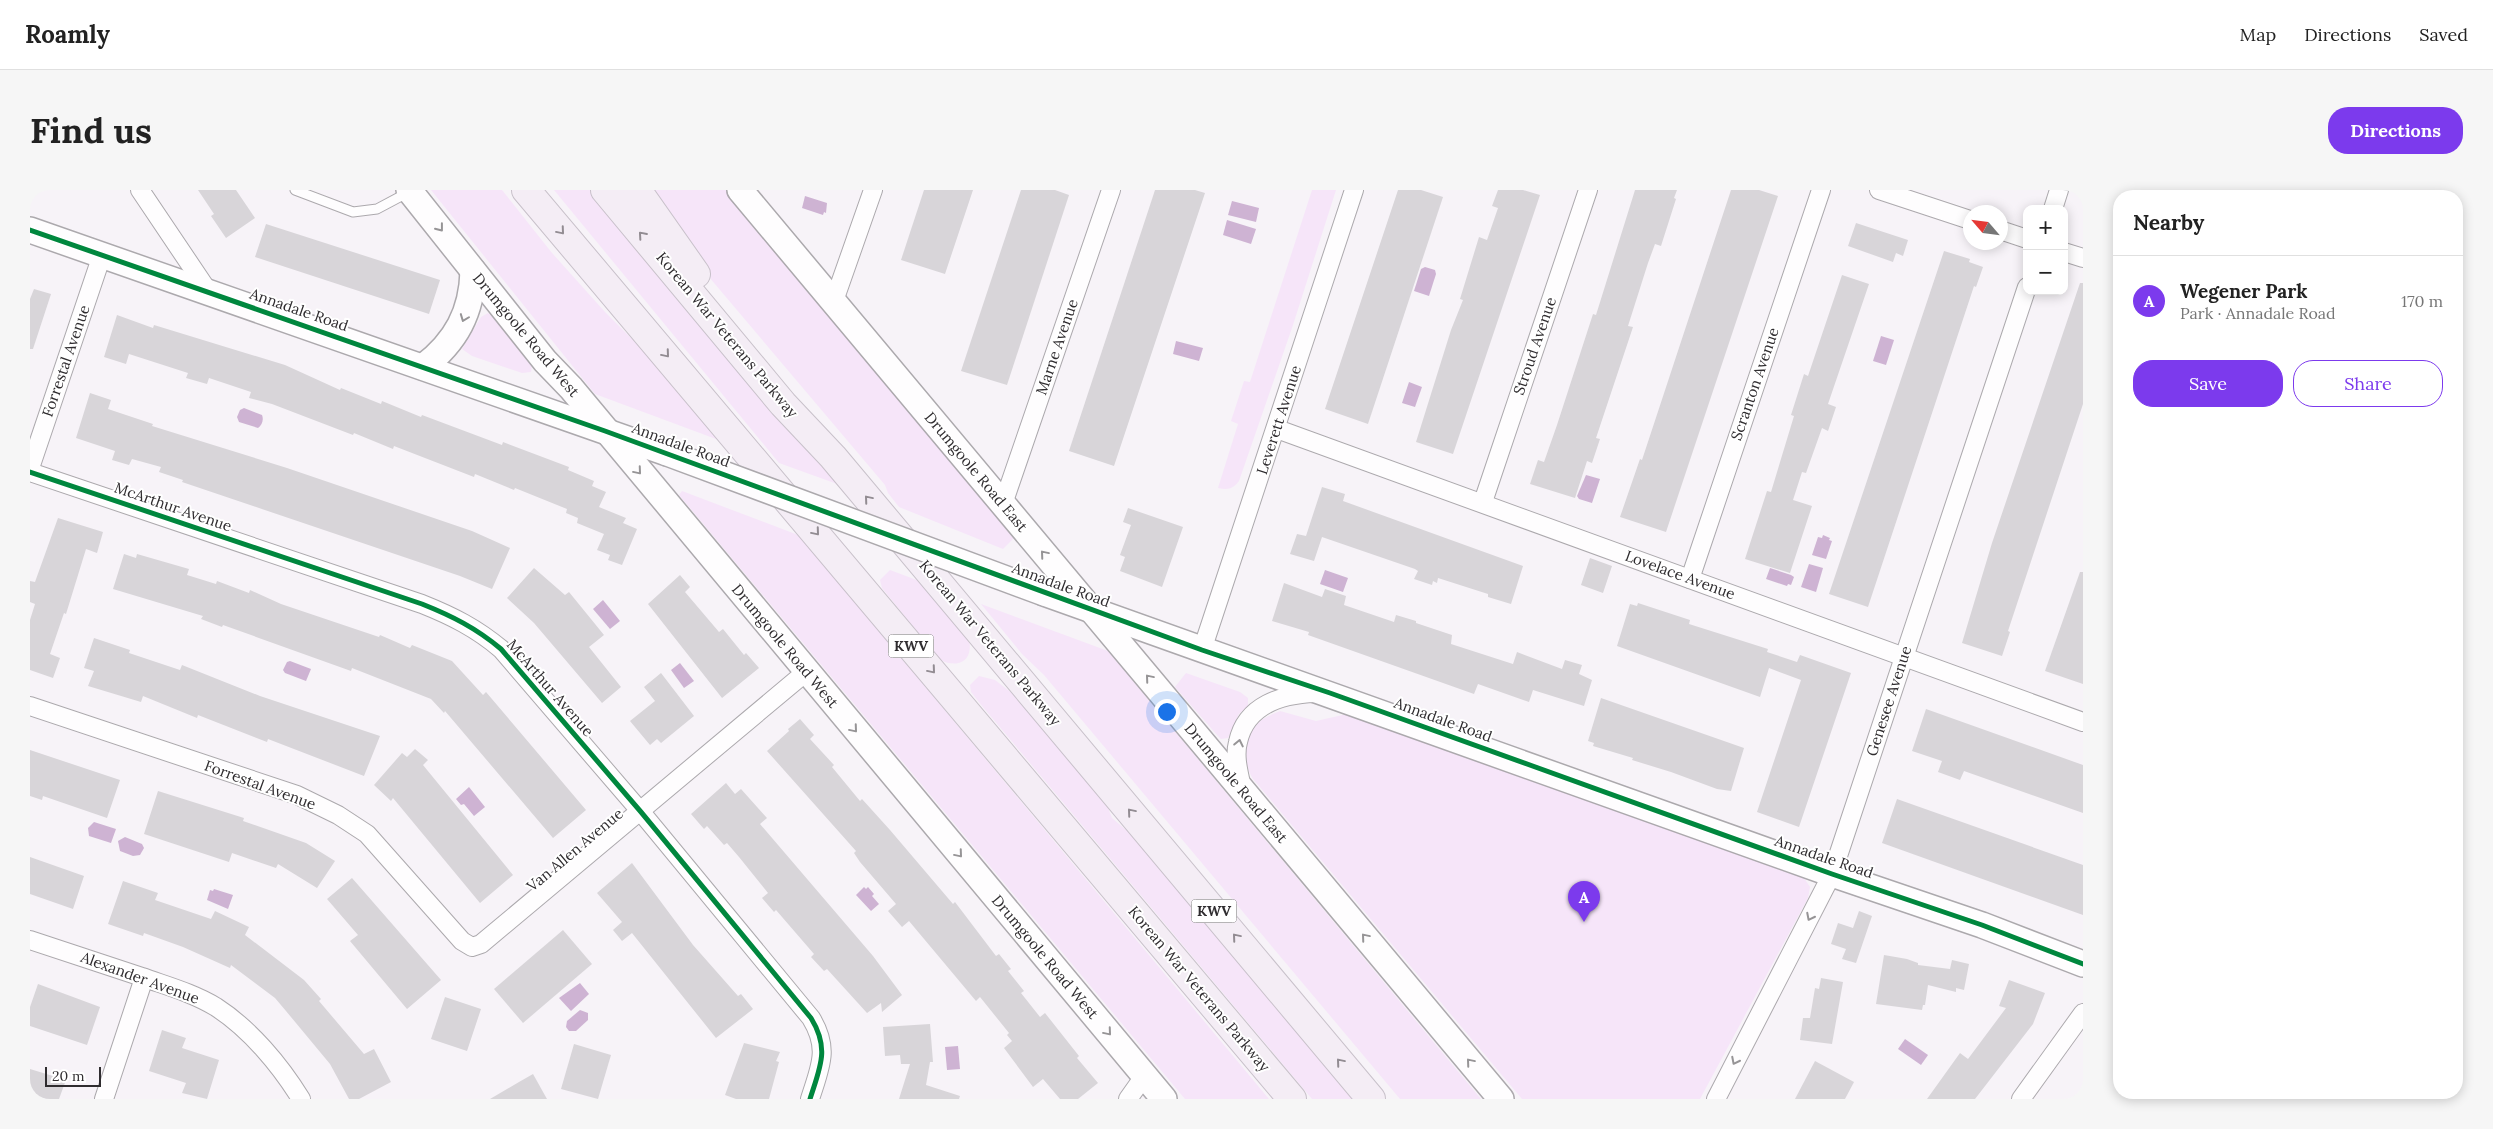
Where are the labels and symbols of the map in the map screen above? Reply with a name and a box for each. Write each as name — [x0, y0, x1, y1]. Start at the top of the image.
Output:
north arrow — [1963, 205, 2008, 250]
one-way arrow — [434, 222, 442, 231]
one-way arrow — [555, 225, 563, 234]
one-way arrow — [639, 232, 647, 241]
street label: Korean War Veterans Parkway — [652, 248, 802, 421]
street label: Drumgoole Road West — [469, 269, 584, 401]
street label: Annadale Road — [246, 283, 351, 335]
street label: Stroud Avenue — [1509, 294, 1560, 397]
street label: Marne Avenue — [1031, 296, 1082, 397]
street label: Forrestal Avenue — [37, 302, 94, 419]
one-way arrow — [460, 314, 470, 322]
street label: Scranton Avenue — [1726, 325, 1783, 443]
one-way arrow — [661, 349, 670, 358]
street label: Leverett Avenue — [1252, 363, 1305, 477]
street label: Drumgoole Road East — [921, 408, 1032, 536]
street label: Annadale Road — [629, 418, 733, 471]
one-way arrow — [632, 465, 641, 474]
street label: McArthur Avenue — [112, 478, 234, 535]
one-way arrow — [865, 495, 874, 504]
one-way arrow — [810, 527, 819, 536]
street label: Lovelace Avenue — [1623, 546, 1738, 603]
one-way arrow — [1042, 551, 1050, 560]
street label: Korean War Veterans Parkway — [915, 556, 1065, 729]
street label: Annadale Road — [1009, 558, 1113, 611]
street label: Drumgoole Road West — [728, 580, 843, 712]
road number: KWV — [888, 634, 934, 658]
street label: McArthur Avenue — [503, 635, 598, 740]
street label: Genesee Avenue — [1862, 643, 1915, 758]
one-way arrow — [926, 665, 935, 674]
one-way arrow — [1147, 675, 1155, 684]
street label: Annadale Road — [1391, 693, 1495, 746]
your location — [1154, 699, 1180, 725]
street label: Drumgoole Road East — [1181, 719, 1292, 847]
one-way arrow — [849, 724, 858, 733]
one-way arrow — [1233, 738, 1243, 747]
street label: Forrestal Avenue — [202, 756, 318, 814]
street label: Van Allen Avenue — [522, 804, 627, 896]
one-way arrow — [1128, 809, 1137, 818]
street label: Annadale Road — [1771, 830, 1876, 882]
one-way arrow — [953, 848, 962, 857]
pin: A — [1568, 881, 1600, 922]
street label: Drumgoole Road West — [988, 891, 1103, 1023]
road number: KWV — [1192, 899, 1236, 922]
street label: Korean War Veterans Parkway — [1124, 902, 1274, 1075]
one-way arrow — [1806, 912, 1816, 921]
one-way arrow — [1233, 934, 1241, 943]
one-way arrow — [1363, 934, 1371, 943]
street label: Alexander Avenue — [77, 947, 202, 1008]
one-way arrow — [1103, 1026, 1111, 1035]
one-way arrow — [1731, 1056, 1741, 1065]
one-way arrow — [1337, 1058, 1346, 1067]
one-way arrow — [1466, 1058, 1475, 1067]
scale bar — [45, 1064, 101, 1087]

